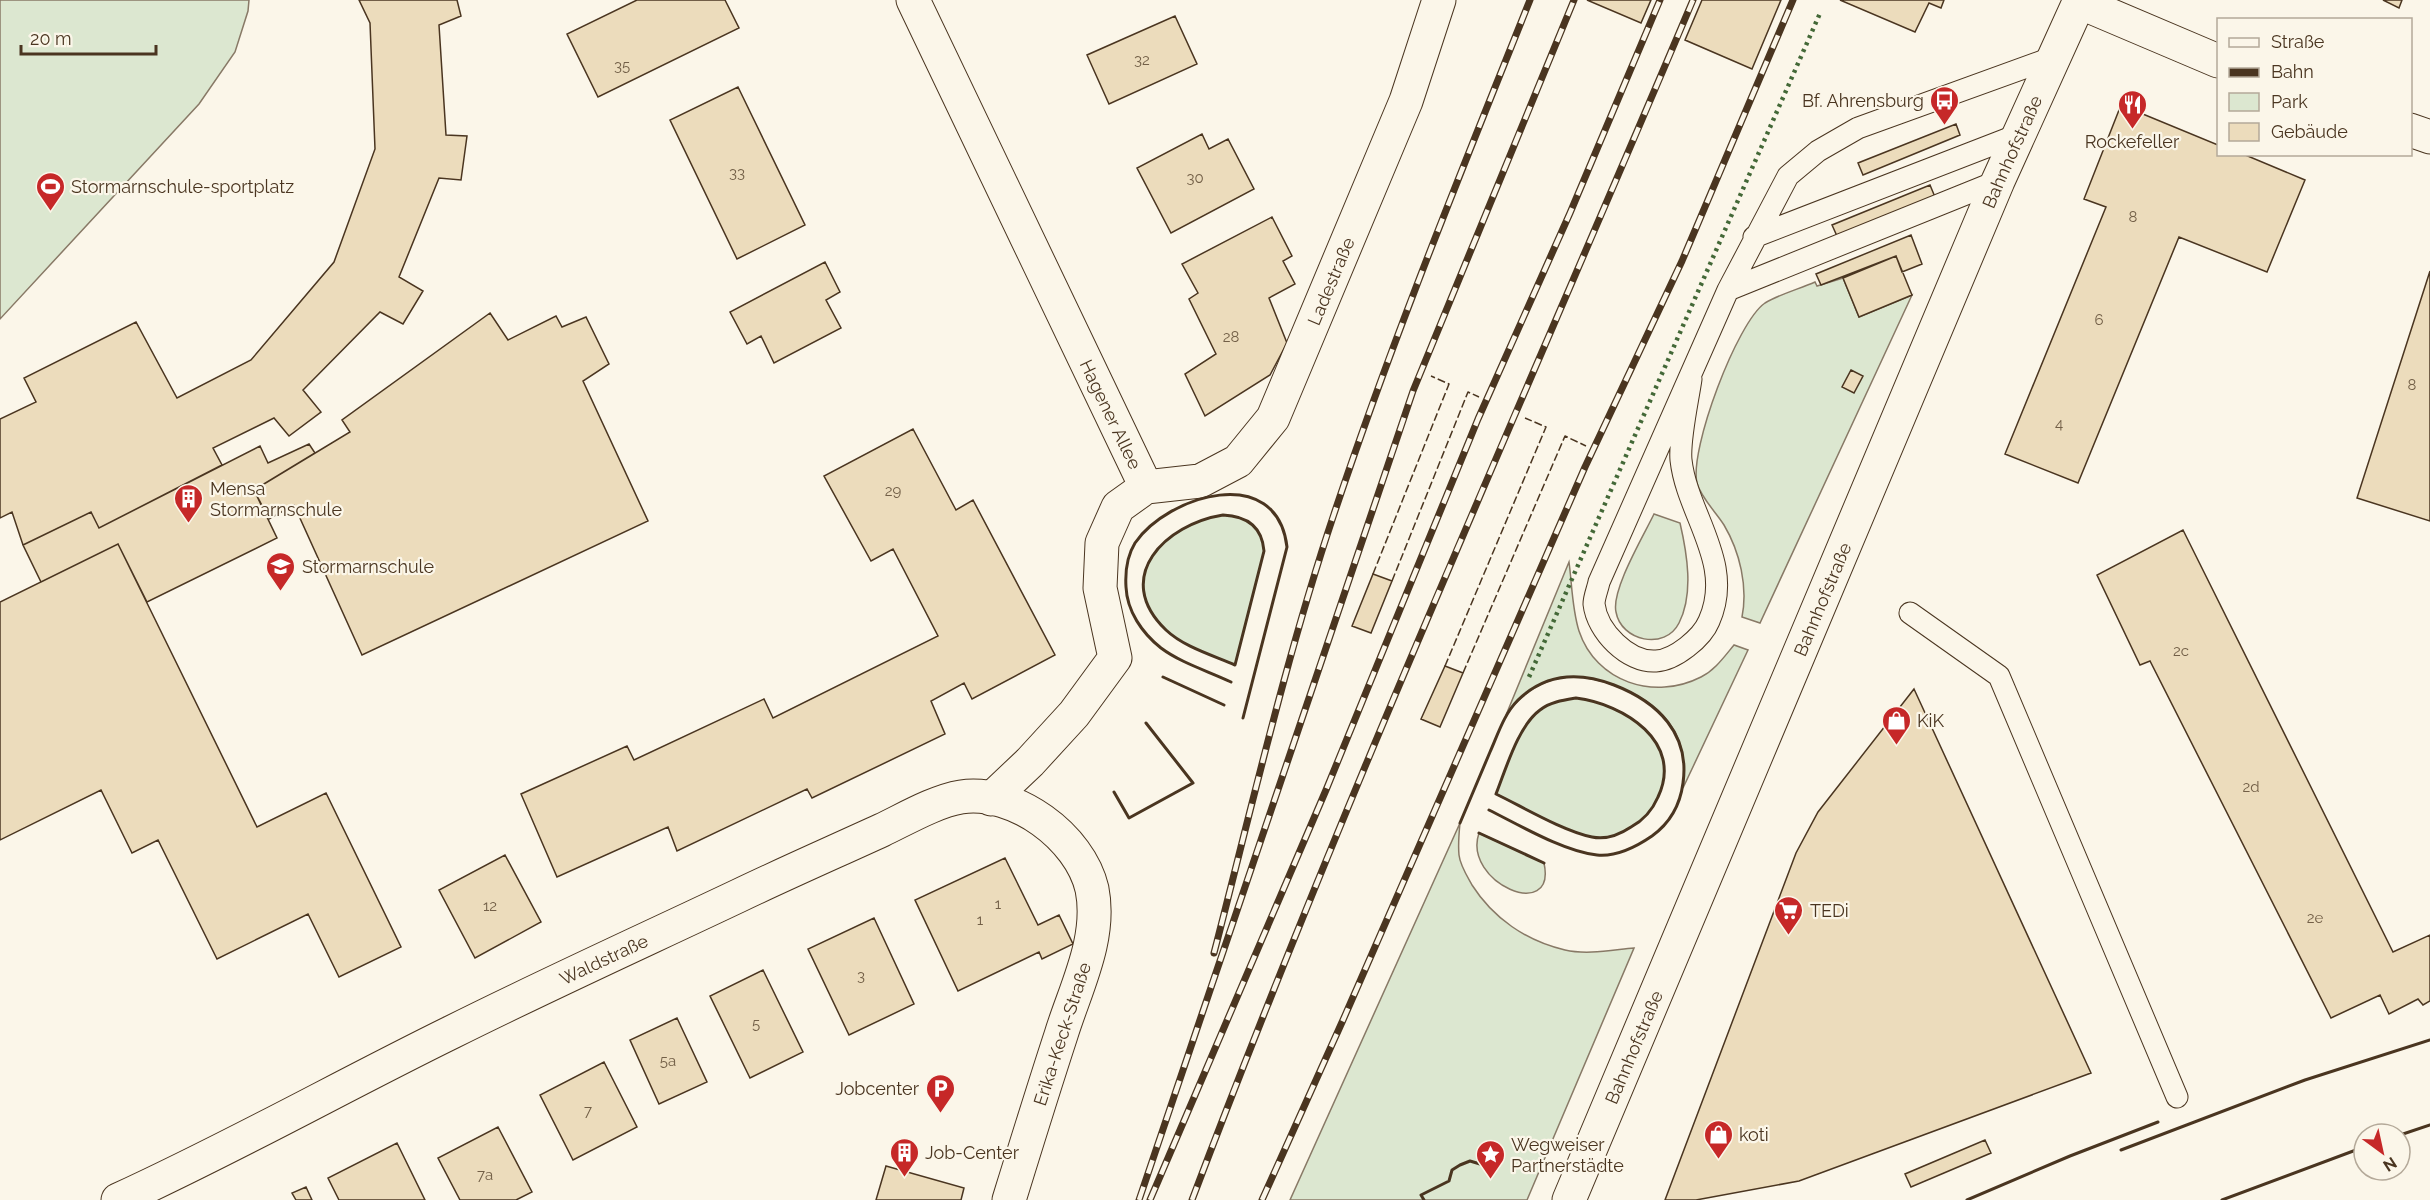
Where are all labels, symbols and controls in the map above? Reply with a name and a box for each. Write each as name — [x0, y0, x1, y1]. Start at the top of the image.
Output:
scale bar — [21, 18, 156, 56]
legend — [2217, 18, 2412, 156]
text: 20 m — [30, 28, 72, 49]
text: Straße — [2271, 31, 2325, 52]
house number: 32 — [1134, 51, 1150, 69]
house number: 35 — [614, 57, 630, 75]
text: Bahn — [2271, 61, 2314, 82]
bus stop icon: Bf. Ahrensburg — [1929, 84, 1961, 126]
restaurant icon: Rockefeller — [2116, 88, 2148, 130]
place label: Bf. Ahrensburg — [1802, 90, 1924, 111]
text: Park — [2271, 91, 2308, 112]
street label: Bahnhofstraße — [1977, 92, 2046, 211]
text: Gebäude — [2271, 121, 2348, 142]
place label: Rockefeller — [2085, 131, 2180, 152]
house number: 33 — [729, 164, 745, 182]
house number: 30 — [1186, 169, 1204, 187]
sports icon: Stormarnschule-sportplatz — [34, 170, 66, 212]
place label: Stormarnschule-sportplatz — [71, 176, 294, 197]
house number: 8 — [2129, 208, 2138, 226]
street label: Ladestraße — [1303, 233, 1358, 328]
house number: 6 — [2094, 311, 2104, 329]
house number: 28 — [1223, 328, 1239, 346]
street label: Hagener Allee — [1076, 356, 1146, 473]
house number: 8 — [2408, 376, 2417, 394]
house number: 4 — [2055, 415, 2063, 433]
place label: Mensa Stormarnschule — [210, 478, 342, 520]
building icon: Mensa Stormarnschule — [173, 482, 205, 524]
house number: 29 — [885, 482, 902, 500]
street label: Bahnhofstraße — [1789, 539, 1855, 659]
school or university icon: Stormarnschule — [265, 550, 297, 592]
place label: Stormarnschule — [302, 556, 434, 577]
house number: 2c — [2173, 642, 2189, 660]
shop icon: KiK — [1880, 704, 1912, 746]
place label: KiK — [1917, 710, 1944, 731]
house number: 2d — [2242, 778, 2260, 796]
supermarket icon: TEDi — [1773, 894, 1805, 936]
house number: 1 — [995, 895, 1002, 913]
house number: 12 — [483, 897, 497, 915]
place label: TEDi — [1810, 900, 1849, 921]
house number: 2e — [2307, 909, 2324, 927]
house number: 1 — [977, 911, 984, 929]
street label: Waldstraße — [556, 929, 651, 989]
street label: Erika-Keck-Straße — [1029, 959, 1095, 1108]
house number: 3 — [857, 967, 865, 985]
street label: Bahnhofstraße — [1600, 987, 1667, 1107]
house number: 5 — [752, 1015, 760, 1033]
house number: 5a — [660, 1052, 676, 1070]
parking icon: Jobcenter — [924, 1072, 956, 1114]
place label: Jobcenter — [835, 1078, 920, 1099]
house number: 7 — [584, 1102, 592, 1120]
shop icon: koti — [1702, 1118, 1734, 1160]
north arrow — [2352, 1122, 2412, 1182]
place label: koti — [1739, 1124, 1769, 1145]
place label: Wegweiser Partnerstädte — [1511, 1134, 1624, 1176]
building icon: Job-Center — [888, 1136, 920, 1178]
place icon: Wegweiser Partnerstädte — [1474, 1138, 1506, 1180]
place label: Job-Center — [925, 1142, 1020, 1163]
text: N — [2380, 1153, 2400, 1175]
house number: 7a — [477, 1166, 493, 1184]

